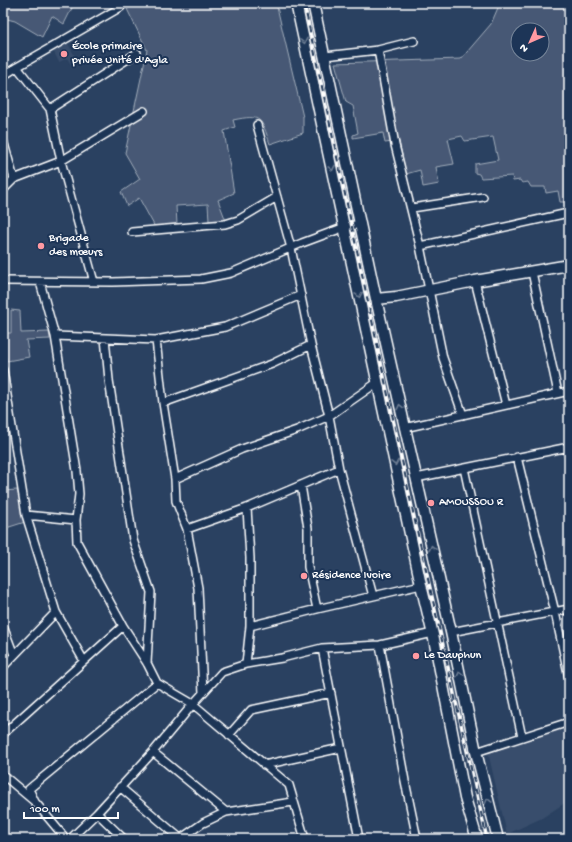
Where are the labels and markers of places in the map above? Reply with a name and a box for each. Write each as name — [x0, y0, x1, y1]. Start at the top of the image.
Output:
place label: École primaire privée Unité d'Agla — [71, 40, 168, 68]
marker: École primaire privée Unité d'Agla — [59, 49, 69, 59]
place label: Brigade des mœurs — [48, 232, 103, 260]
marker: Brigade des mœurs — [36, 241, 46, 251]
place label: AMOUSSOU R — [439, 496, 504, 510]
marker: AMOUSSOU R — [426, 498, 436, 508]
place label: Résidence Ivoire — [312, 569, 392, 583]
marker: Résidence Ivoire — [299, 571, 309, 581]
place label: Le Dauphun — [424, 649, 482, 663]
marker: Le Dauphun — [411, 651, 421, 661]

